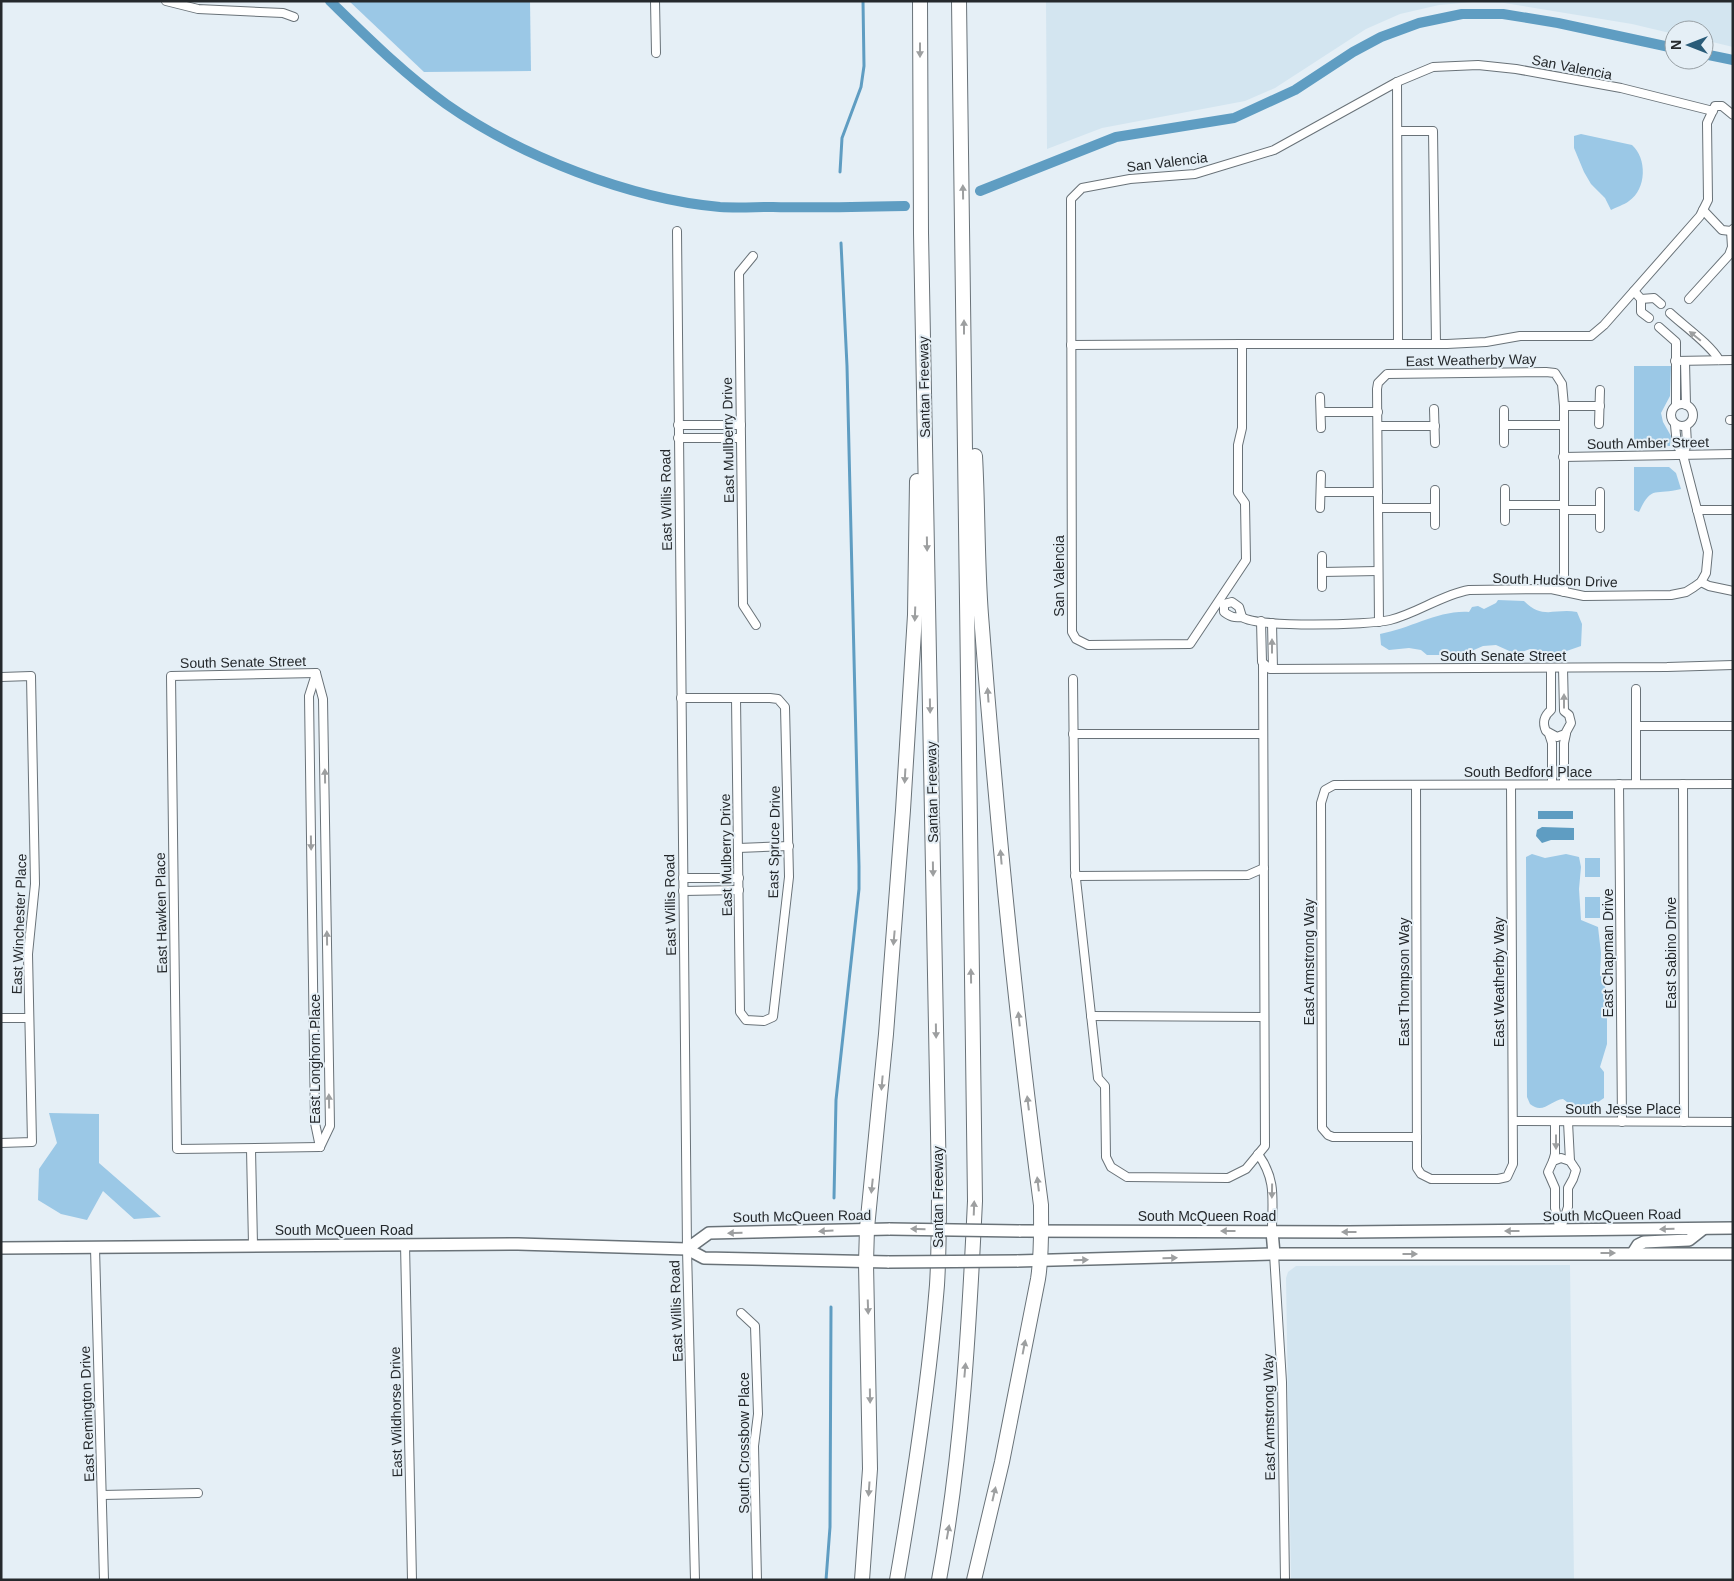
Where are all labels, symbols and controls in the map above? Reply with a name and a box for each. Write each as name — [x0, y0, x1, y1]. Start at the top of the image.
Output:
north arrow — [1664, 20, 1714, 70]
text: N — [1668, 40, 1684, 50]
one-way arrow — [916, 42, 924, 58]
street label: San Valencia — [1530, 51, 1614, 83]
street label: San Valencia — [1126, 149, 1209, 175]
one-way arrow — [959, 184, 967, 200]
one-way arrow — [960, 319, 968, 335]
one-way arrow — [1689, 331, 1702, 342]
street label: Santan Freeway — [915, 336, 933, 438]
street label: East Weatherby Way — [1406, 351, 1536, 369]
street label: East Mullberry Drive — [719, 377, 737, 503]
street label: South Amber Street — [1587, 434, 1709, 452]
street label: East Willis Road — [657, 449, 675, 551]
street label: San Valencia — [1051, 535, 1067, 617]
one-way arrow — [923, 536, 931, 552]
street label: South Hudson Drive — [1492, 570, 1618, 590]
one-way arrow — [910, 606, 918, 622]
one-way arrow — [1268, 638, 1276, 654]
street label: South Senate Street — [1440, 648, 1566, 664]
street label: South Senate Street — [180, 653, 306, 671]
one-way arrow — [983, 687, 991, 703]
one-way arrow — [1559, 693, 1567, 709]
one-way arrow — [926, 699, 934, 715]
street label: Santan Freeway — [923, 741, 941, 843]
street label: South Bedford Place — [1464, 764, 1592, 780]
one-way arrow — [320, 768, 328, 784]
one-way arrow — [901, 768, 909, 784]
street label: East Spruce Drive — [765, 785, 783, 899]
street label: East Mulberry Drive — [717, 793, 735, 917]
one-way arrow — [307, 835, 315, 851]
one-way arrow — [997, 849, 1005, 865]
street label: East Hawken Place — [152, 852, 170, 974]
street label: East Winchester Place — [9, 853, 29, 995]
street label: East Willis Road — [661, 854, 679, 956]
one-way arrow — [930, 861, 938, 877]
street label: East Chapman Drive — [1600, 888, 1616, 1018]
street label: East Sabino Drive — [1663, 897, 1679, 1009]
street label: East Armstrong Way — [1301, 898, 1317, 1026]
street label: East Thompson Way — [1396, 917, 1412, 1047]
street label: East Weatherby Way — [1491, 917, 1507, 1047]
one-way arrow — [323, 930, 331, 946]
one-way arrow — [889, 930, 897, 946]
one-way arrow — [967, 967, 975, 983]
street label: East Longhorn Place — [307, 994, 323, 1124]
one-way arrow — [1015, 1010, 1023, 1026]
one-way arrow — [933, 1023, 941, 1039]
one-way arrow — [877, 1075, 885, 1091]
one-way arrow — [325, 1093, 333, 1109]
one-way arrow — [1024, 1095, 1032, 1111]
street label: South Jesse Place — [1565, 1101, 1681, 1117]
one-way arrow — [1552, 1134, 1560, 1150]
street label: Santan Freeway — [930, 1146, 946, 1248]
one-way arrow — [1034, 1176, 1042, 1192]
one-way arrow — [868, 1179, 876, 1195]
one-way arrow — [1268, 1183, 1276, 1199]
one-way arrow — [971, 1200, 979, 1216]
street label: South McQueen Road — [1543, 1206, 1681, 1224]
street label: South McQueen Road — [733, 1207, 871, 1225]
street label: South McQueen Road — [1138, 1208, 1276, 1224]
street label: South McQueen Road — [275, 1222, 413, 1238]
one-way arrow — [909, 1225, 925, 1233]
one-way arrow — [1658, 1225, 1674, 1233]
one-way arrow — [817, 1227, 833, 1235]
one-way arrow — [1219, 1227, 1235, 1235]
one-way arrow — [1503, 1227, 1519, 1235]
one-way arrow — [1341, 1228, 1357, 1236]
one-way arrow — [727, 1229, 743, 1237]
one-way arrow — [1601, 1249, 1617, 1257]
one-way arrow — [1403, 1250, 1419, 1258]
one-way arrow — [1162, 1253, 1178, 1261]
one-way arrow — [1073, 1256, 1089, 1264]
street label: East Willis Road — [666, 1260, 686, 1362]
one-way arrow — [864, 1300, 872, 1316]
one-way arrow — [1020, 1339, 1028, 1355]
street label: East Remington Drive — [77, 1345, 97, 1482]
street label: East Wildhorse Drive — [387, 1346, 405, 1477]
street label: East Armstrong Way — [1260, 1353, 1278, 1481]
one-way arrow — [962, 1362, 970, 1378]
street label: South Crossbow Place — [736, 1372, 752, 1514]
one-way arrow — [866, 1388, 874, 1404]
one-way arrow — [865, 1481, 873, 1497]
one-way arrow — [990, 1486, 998, 1501]
one-way arrow — [944, 1523, 952, 1539]

